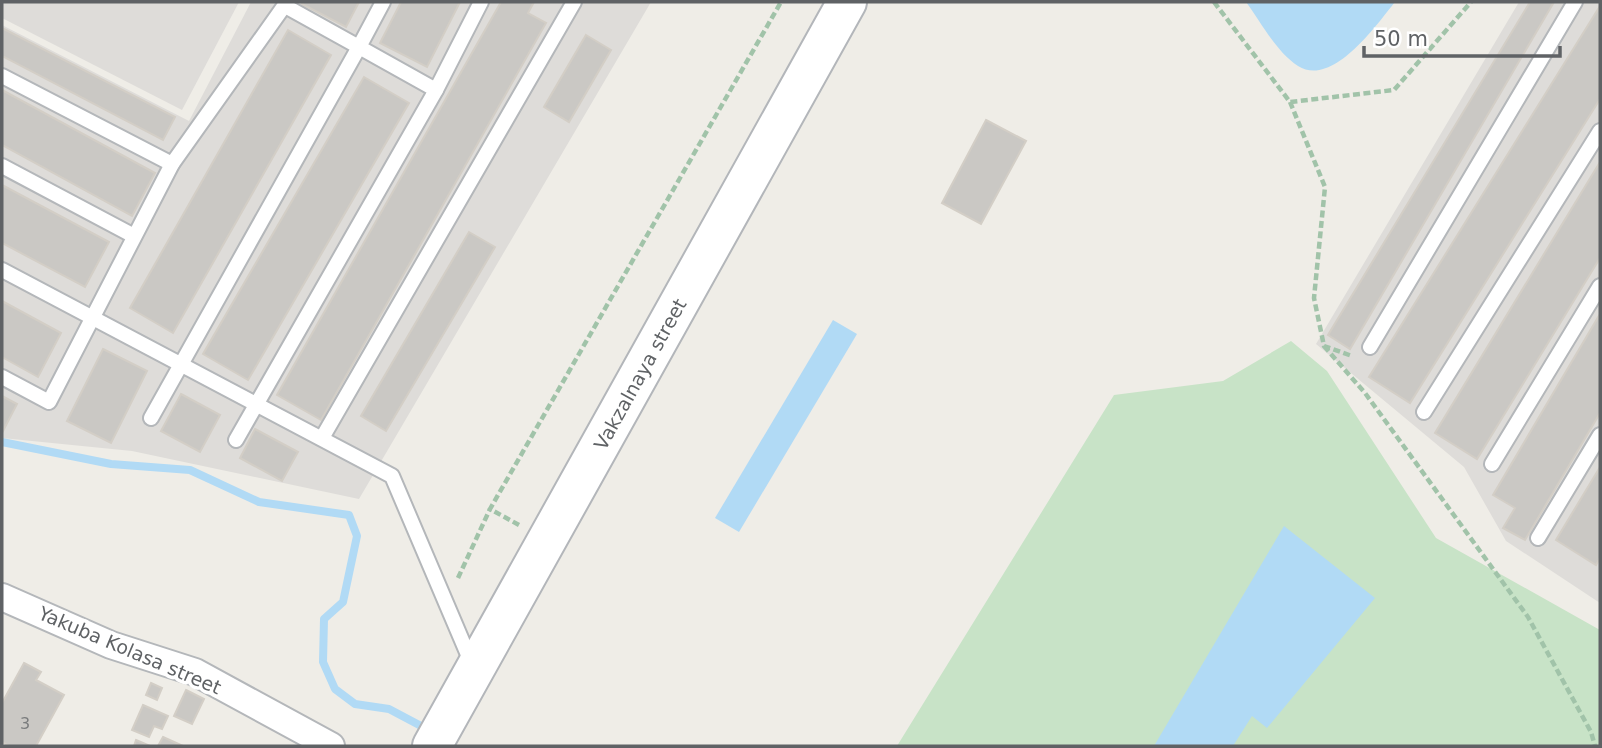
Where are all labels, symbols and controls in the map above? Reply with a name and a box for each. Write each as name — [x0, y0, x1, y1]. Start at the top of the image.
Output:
scale bar — [1364, 14, 1560, 58]
text: 50 m — [1374, 27, 1428, 51]
street label: Vakzalnaya street — [589, 295, 691, 453]
street label: Yakuba Kolasa street — [35, 601, 225, 698]
house number: 3 — [20, 714, 30, 733]

